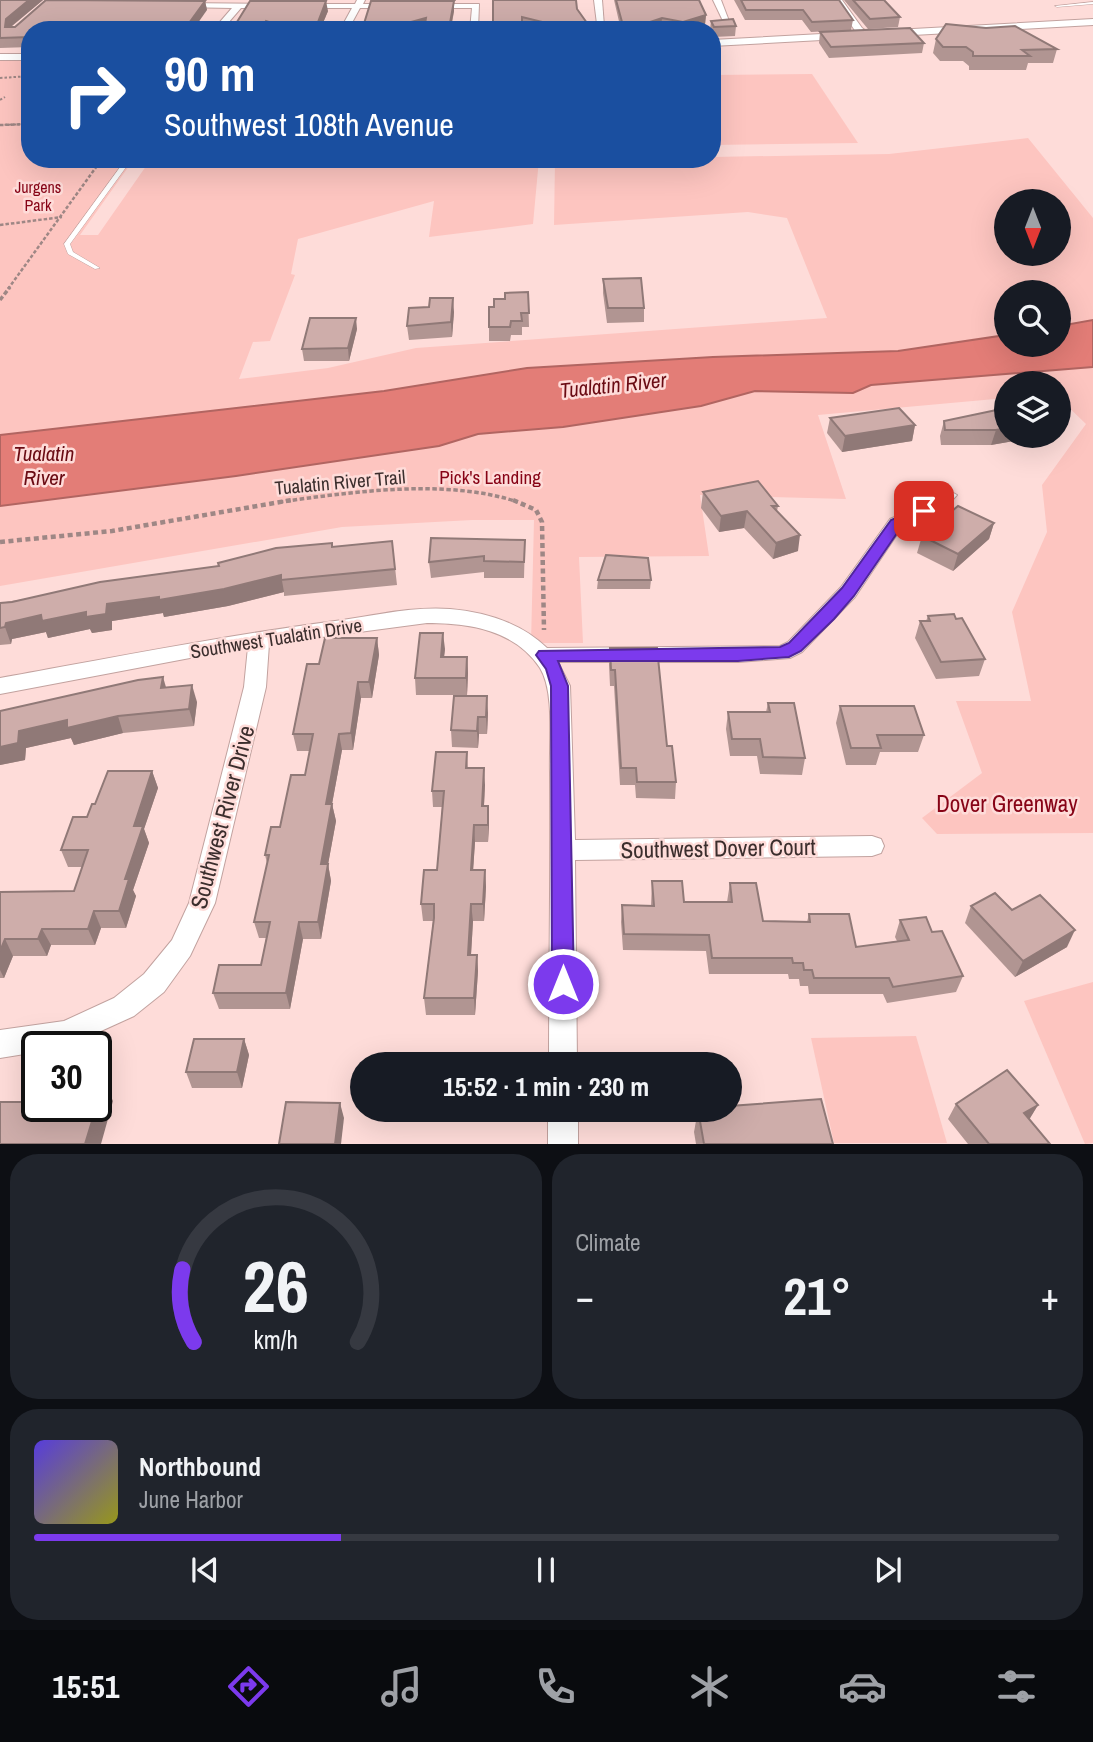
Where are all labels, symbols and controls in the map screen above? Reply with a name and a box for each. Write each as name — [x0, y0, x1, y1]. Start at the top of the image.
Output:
text: 90 m — [164, 40, 256, 106]
icon: right — [49, 49, 140, 140]
text: Southwest 108th Avenue — [164, 103, 454, 146]
park label: Jurgens Park — [15, 176, 61, 216]
north arrow — [994, 189, 1071, 266]
map controls — [994, 189, 1071, 448]
button: search — [994, 280, 1071, 357]
water label: Tualatin River — [558, 365, 669, 405]
button: layers — [994, 371, 1071, 448]
water label: Tualatin River — [14, 439, 74, 492]
street label: Tualatin River Trail — [274, 463, 406, 501]
park label: Pick's Landing — [439, 464, 541, 490]
pin — [894, 481, 954, 541]
icon: arrive — [905, 492, 943, 530]
street label: Southwest Tualatin Drive — [188, 612, 364, 664]
street label: Southwest River Drive — [183, 722, 261, 912]
park label: Dover Greenway — [936, 788, 1078, 819]
street label: Southwest Dover Court — [620, 831, 816, 865]
position arrow — [526, 947, 600, 1021]
speed limit sign: 30 — [21, 1031, 112, 1122]
text: 15:52 · 1 min · 230 m — [443, 1069, 649, 1104]
text: Climate — [576, 1227, 640, 1258]
text: 26 — [243, 1238, 309, 1336]
text: 21° — [783, 1261, 851, 1331]
text: − — [576, 1271, 594, 1322]
text: + — [1041, 1271, 1059, 1322]
text: km/h — [254, 1323, 298, 1357]
text: Northbound — [139, 1449, 261, 1484]
text: June Harbor — [139, 1484, 243, 1515]
icon: previous — [186, 1551, 224, 1589]
icon: pause — [527, 1551, 565, 1589]
icon: next — [869, 1551, 907, 1589]
icon: directions — [224, 1662, 273, 1711]
icon: music — [377, 1662, 426, 1711]
icon: phone — [531, 1662, 580, 1711]
icon: climate — [685, 1662, 734, 1711]
icon: car — [838, 1662, 887, 1711]
icon: filters — [992, 1662, 1041, 1711]
text: 15:51 — [52, 1665, 119, 1708]

